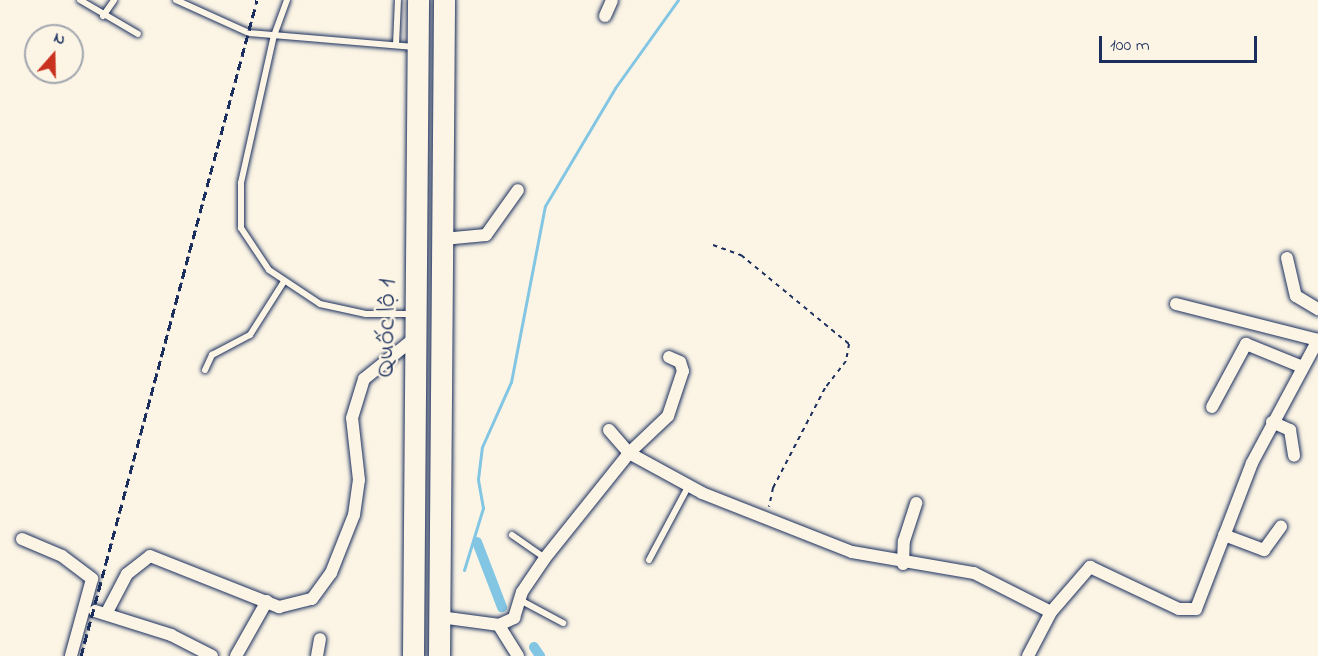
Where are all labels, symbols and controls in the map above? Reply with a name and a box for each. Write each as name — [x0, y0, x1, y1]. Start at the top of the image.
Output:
north arrow — [24, 24, 84, 84]
scale bar — [1102, 24, 1260, 62]
text: N — [50, 26, 69, 52]
text: 100 m — [1110, 33, 1150, 59]
street label: Quốc lộ 1 — [370, 278, 404, 378]

